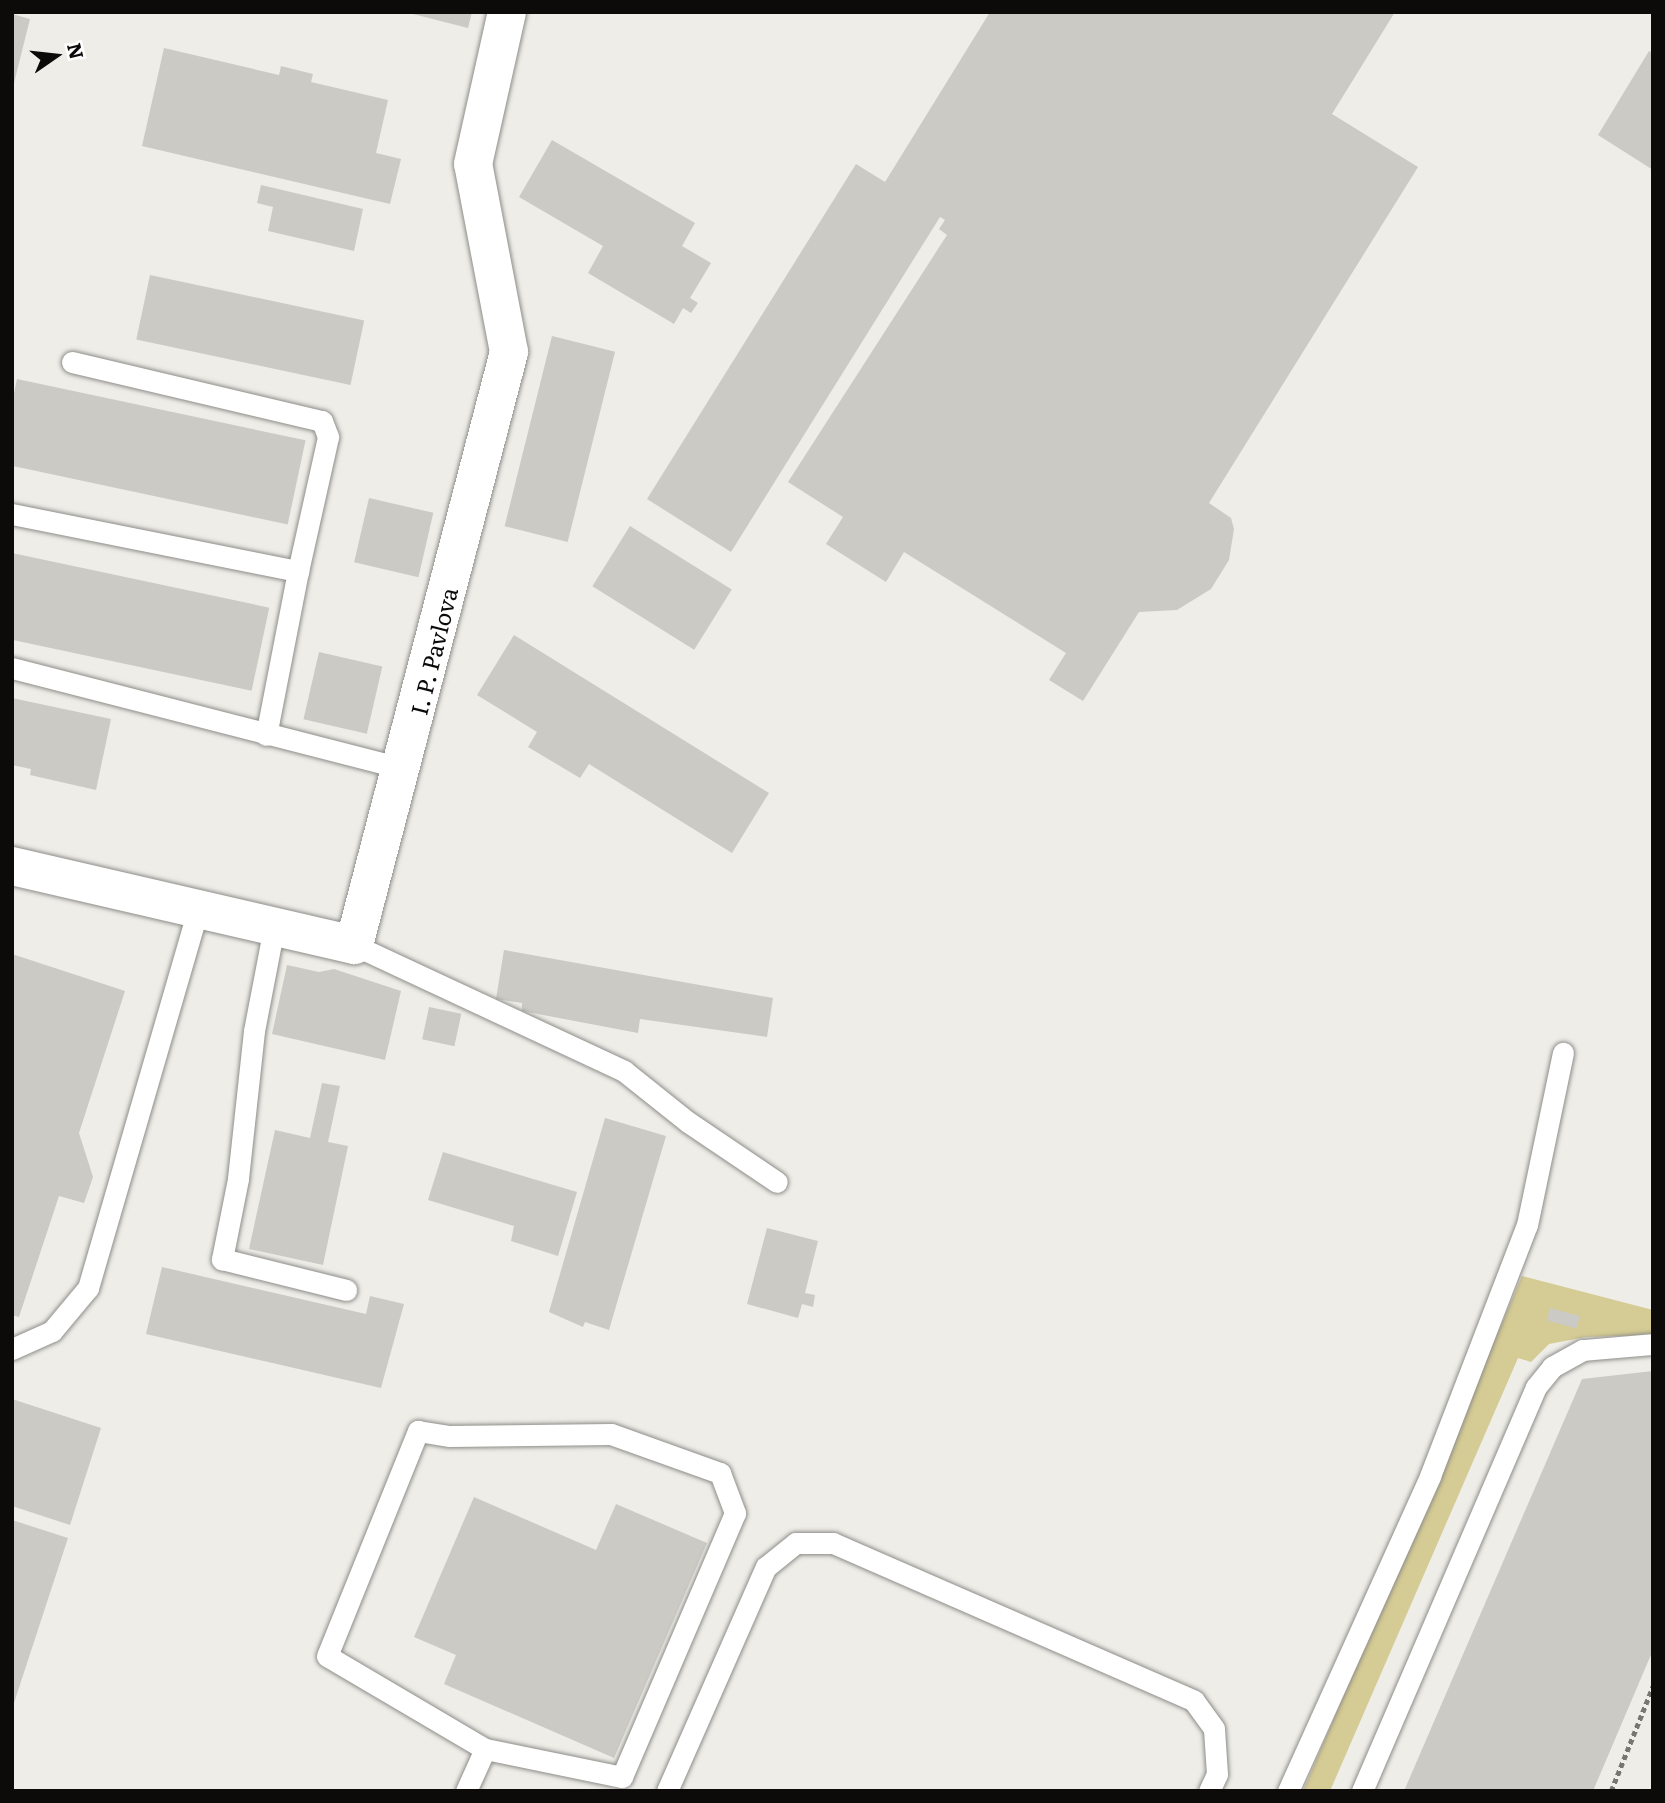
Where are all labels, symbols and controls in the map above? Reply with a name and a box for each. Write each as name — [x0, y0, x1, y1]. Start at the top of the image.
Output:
north arrow — [21, 21, 91, 91]
text: N — [61, 40, 92, 62]
street label: I. P. Pavlova — [404, 584, 462, 718]

